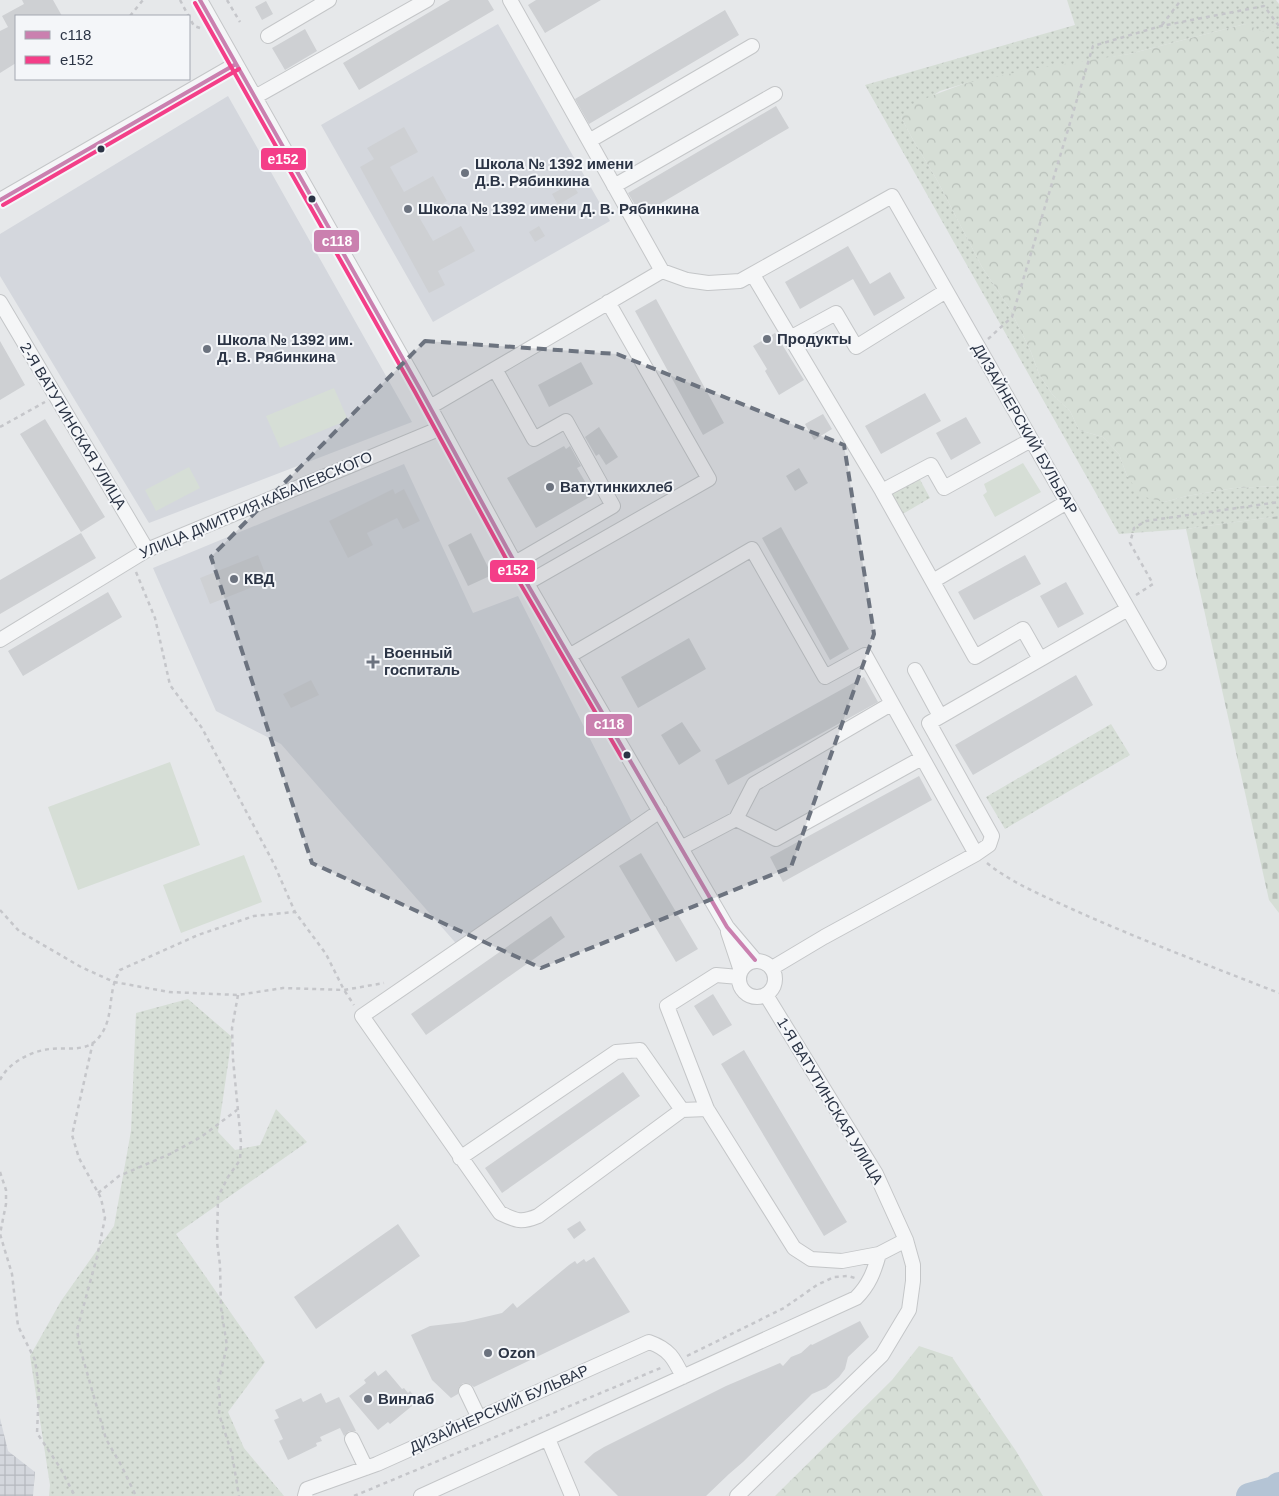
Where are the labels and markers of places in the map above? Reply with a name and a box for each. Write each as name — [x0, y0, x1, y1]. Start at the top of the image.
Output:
unlabelled marker — [96, 144, 106, 154]
place label: Школа № 1392 имени Д.В. Рябинкина — [475, 155, 634, 189]
marker: Школа № 1392 имени Д.В. Рябинкина — [459, 167, 471, 179]
unlabelled marker — [307, 194, 317, 204]
place label: Школа № 1392 имени Д. В. Рябинкина — [418, 200, 700, 217]
marker: Школа № 1392 имени Д. В. Рябинкина — [402, 203, 414, 215]
place label: Продукты — [777, 330, 852, 347]
place label: Школа № 1392 им. Д. В. Рябинкина — [217, 331, 353, 365]
marker: Продукты — [761, 333, 773, 345]
marker: Школа № 1392 им. Д. В. Рябинкина — [201, 343, 213, 355]
place label: Ватутинкихлеб — [560, 478, 673, 495]
marker: Ватутинкихлеб — [544, 481, 556, 493]
place label: КВД — [244, 570, 275, 587]
marker: КВД — [228, 573, 240, 585]
place label: Военный госпиталь — [384, 644, 460, 678]
marker: Военный госпиталь — [366, 655, 380, 669]
unlabelled marker — [622, 750, 632, 760]
place label: Ozon — [498, 1344, 536, 1361]
marker: Ozon — [482, 1347, 494, 1359]
place label: Винлаб — [378, 1390, 434, 1407]
marker: Винлаб — [362, 1393, 374, 1405]

